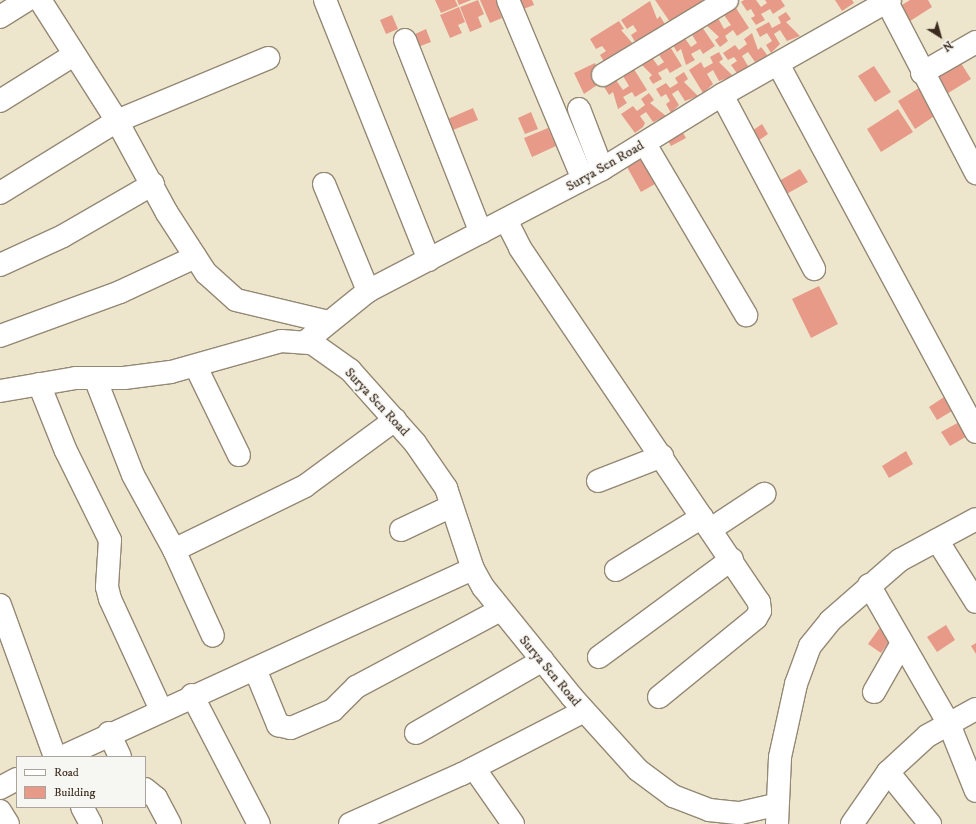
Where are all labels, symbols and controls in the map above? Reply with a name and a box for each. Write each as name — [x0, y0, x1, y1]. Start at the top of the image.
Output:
north arrow — [920, 16, 960, 56]
text: N — [939, 37, 955, 54]
street label: Surya Sen Road — [563, 137, 647, 195]
street label: Surya Sen Road — [341, 364, 413, 440]
street label: Surya Sen Road — [515, 632, 585, 710]
legend — [16, 756, 146, 808]
text: Road — [54, 765, 79, 780]
text: Building — [54, 785, 95, 800]

